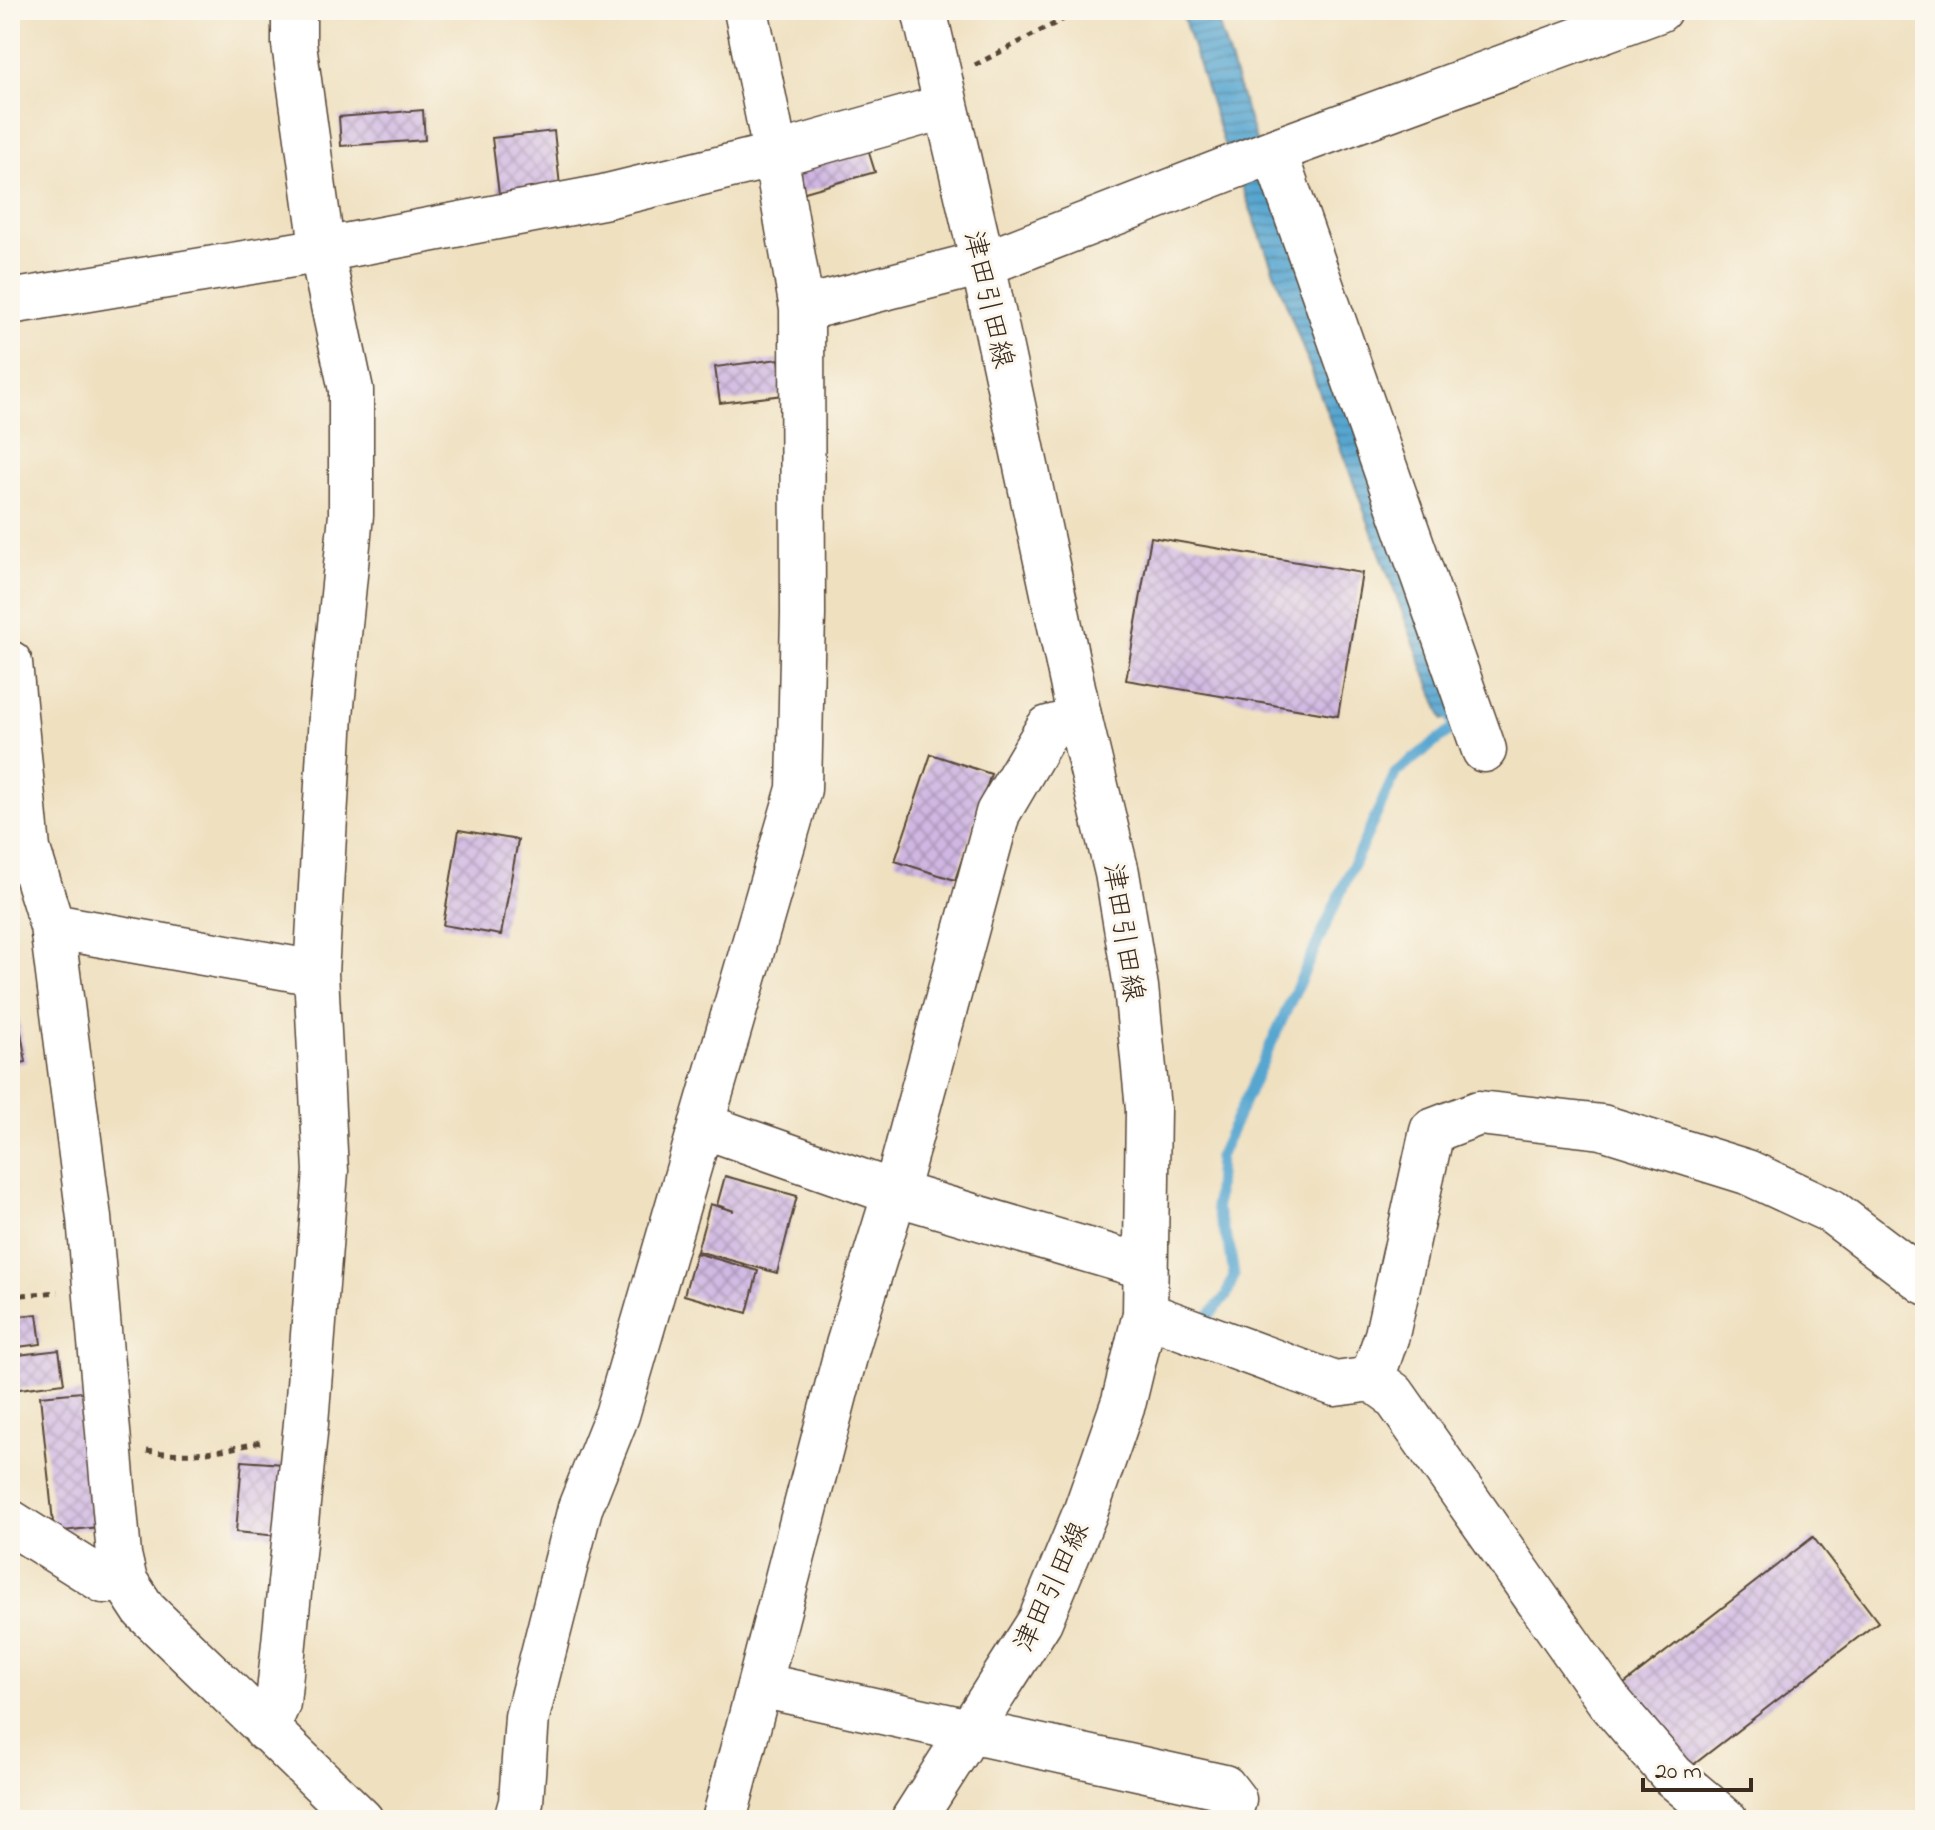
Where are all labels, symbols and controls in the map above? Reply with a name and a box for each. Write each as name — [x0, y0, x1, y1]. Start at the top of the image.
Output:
street label: 津田引田線 — [951, 227, 1022, 373]
street label: 津田引田線 — [1090, 860, 1153, 1005]
street label: 津田引田線 — [1005, 1515, 1101, 1660]
scale bar — [1643, 1742, 1751, 1792]
text: 20 m — [1655, 1755, 1702, 1790]

